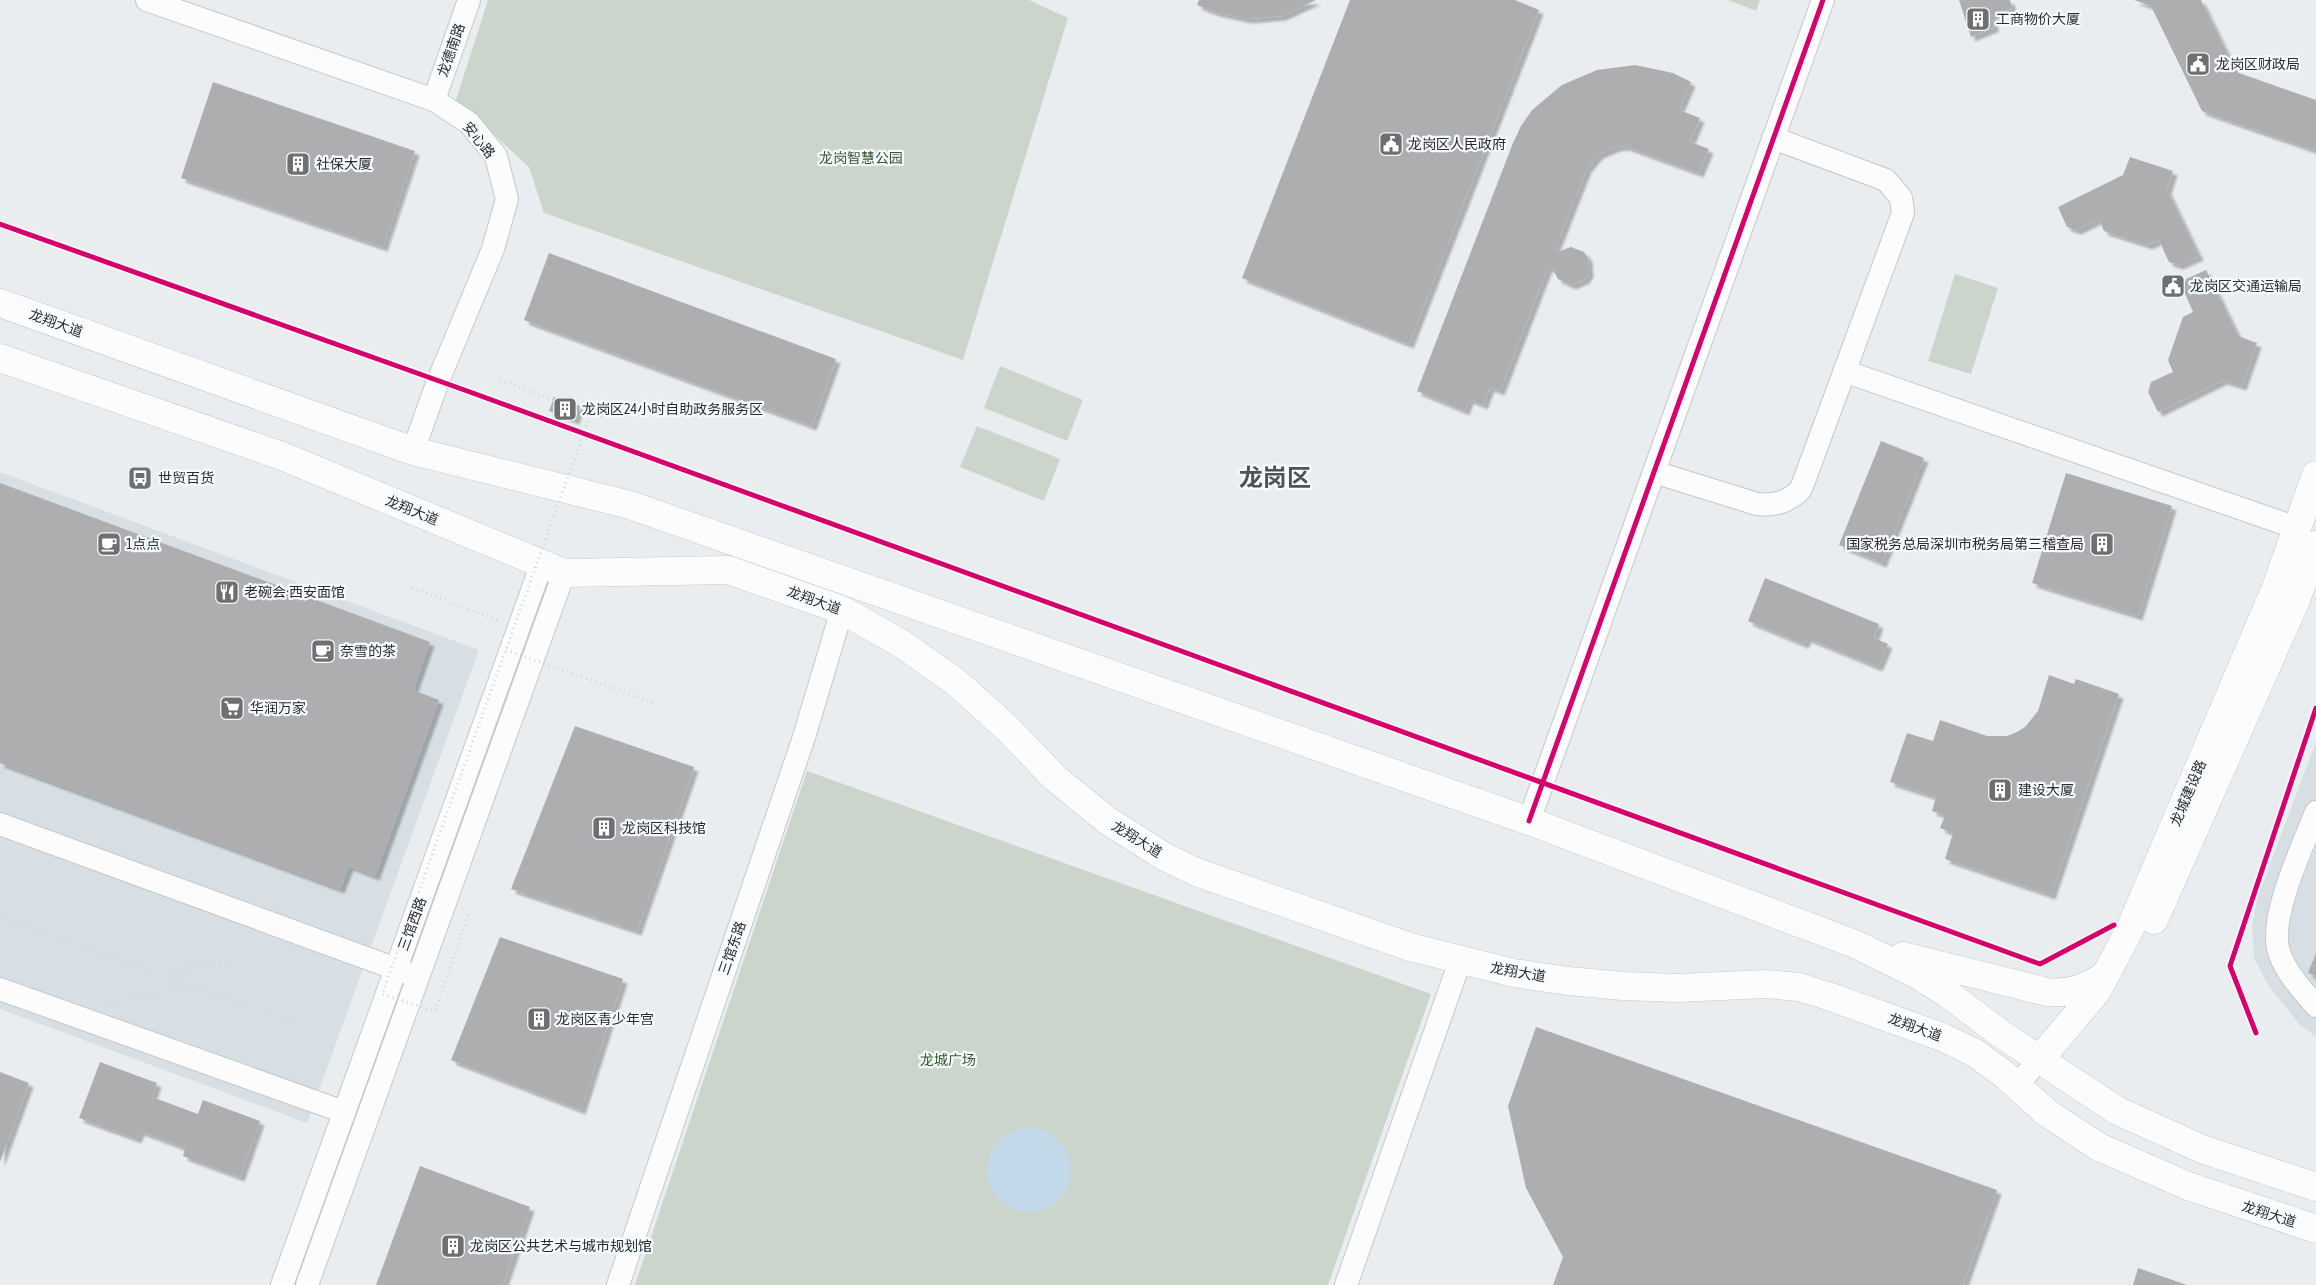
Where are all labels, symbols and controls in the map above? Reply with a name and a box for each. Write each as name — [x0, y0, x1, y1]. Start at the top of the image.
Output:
building icon: 工商物价大厦 — [1965, 6, 1991, 32]
place label: 工商物价大厦 — [1996, 11, 2080, 27]
street label: 龙德南路 — [434, 21, 468, 79]
public building icon: 龙岗区财政局 — [2185, 51, 2211, 77]
place label: 龙岗区财政局 — [2216, 56, 2300, 72]
street label: 安心路 — [460, 119, 498, 161]
public building icon: 龙岗区人民政府 — [1378, 131, 1404, 157]
place label: 龙岗区人民政府 — [1408, 136, 1506, 152]
park label: 龙岗智慧公园 — [819, 150, 903, 166]
building icon: 社保大厦 — [285, 151, 311, 177]
place label: 社保大厦 — [316, 156, 372, 172]
public building icon: 龙岗区交通运输局 — [2160, 273, 2186, 299]
place label: 龙岗区交通运输局 — [2190, 278, 2302, 294]
street label: 龙翔大道 — [27, 306, 85, 340]
building icon: 龙岗区24小时自助政务服务区 — [552, 396, 578, 422]
place label: 龙岗区24小时自助政务服务区 — [582, 401, 763, 417]
district label: 龙岗区 — [1239, 464, 1311, 491]
bus stop icon: 世贸百货 — [127, 465, 153, 491]
place label: 世贸百货 — [158, 470, 214, 486]
street label: 龙翔大道 — [383, 492, 441, 528]
cafe icon: 1点点 — [96, 531, 122, 557]
building icon: 国家税务总局深圳市税务局第三稽查局 — [2089, 531, 2115, 557]
place label: 1点点 — [126, 536, 161, 552]
place label: 国家税务总局深圳市税务局第三稽查局 — [1846, 536, 2084, 552]
restaurant icon: 老碗会·西安面馆 — [214, 579, 240, 605]
street label: 龙翔大道 — [785, 583, 843, 617]
place label: 老碗会·西安面馆 — [244, 584, 345, 600]
cafe icon: 奈雪的茶 — [310, 638, 336, 664]
place label: 奈雪的茶 — [340, 643, 396, 659]
supermarket icon: 华润万家 — [219, 695, 245, 721]
place label: 华润万家 — [250, 700, 306, 716]
street label: 龙城建设路 — [2167, 758, 2209, 828]
building icon: 建设大厦 — [1987, 777, 2013, 803]
place label: 建设大厦 — [2018, 782, 2074, 798]
building icon: 龙岗区科技馆 — [591, 815, 617, 841]
street label: 龙翔大道 — [1109, 817, 1165, 861]
place label: 龙岗区科技馆 — [622, 820, 706, 836]
street label: 三馆西路 — [395, 895, 429, 953]
street label: 三馆东路 — [715, 919, 749, 977]
street label: 龙翔大道 — [1489, 959, 1547, 985]
building icon: 龙岗区青少年宫 — [526, 1006, 552, 1032]
street label: 龙翔大道 — [1886, 1010, 1944, 1044]
place label: 龙岗区青少年宫 — [556, 1011, 654, 1027]
park label: 龙城广场 — [920, 1052, 976, 1068]
street label: 龙翔大道 — [2240, 1198, 2298, 1230]
building icon: 龙岗区公共艺术与城市规划馆 — [440, 1233, 466, 1259]
place label: 龙岗区公共艺术与城市规划馆 — [470, 1238, 652, 1254]

